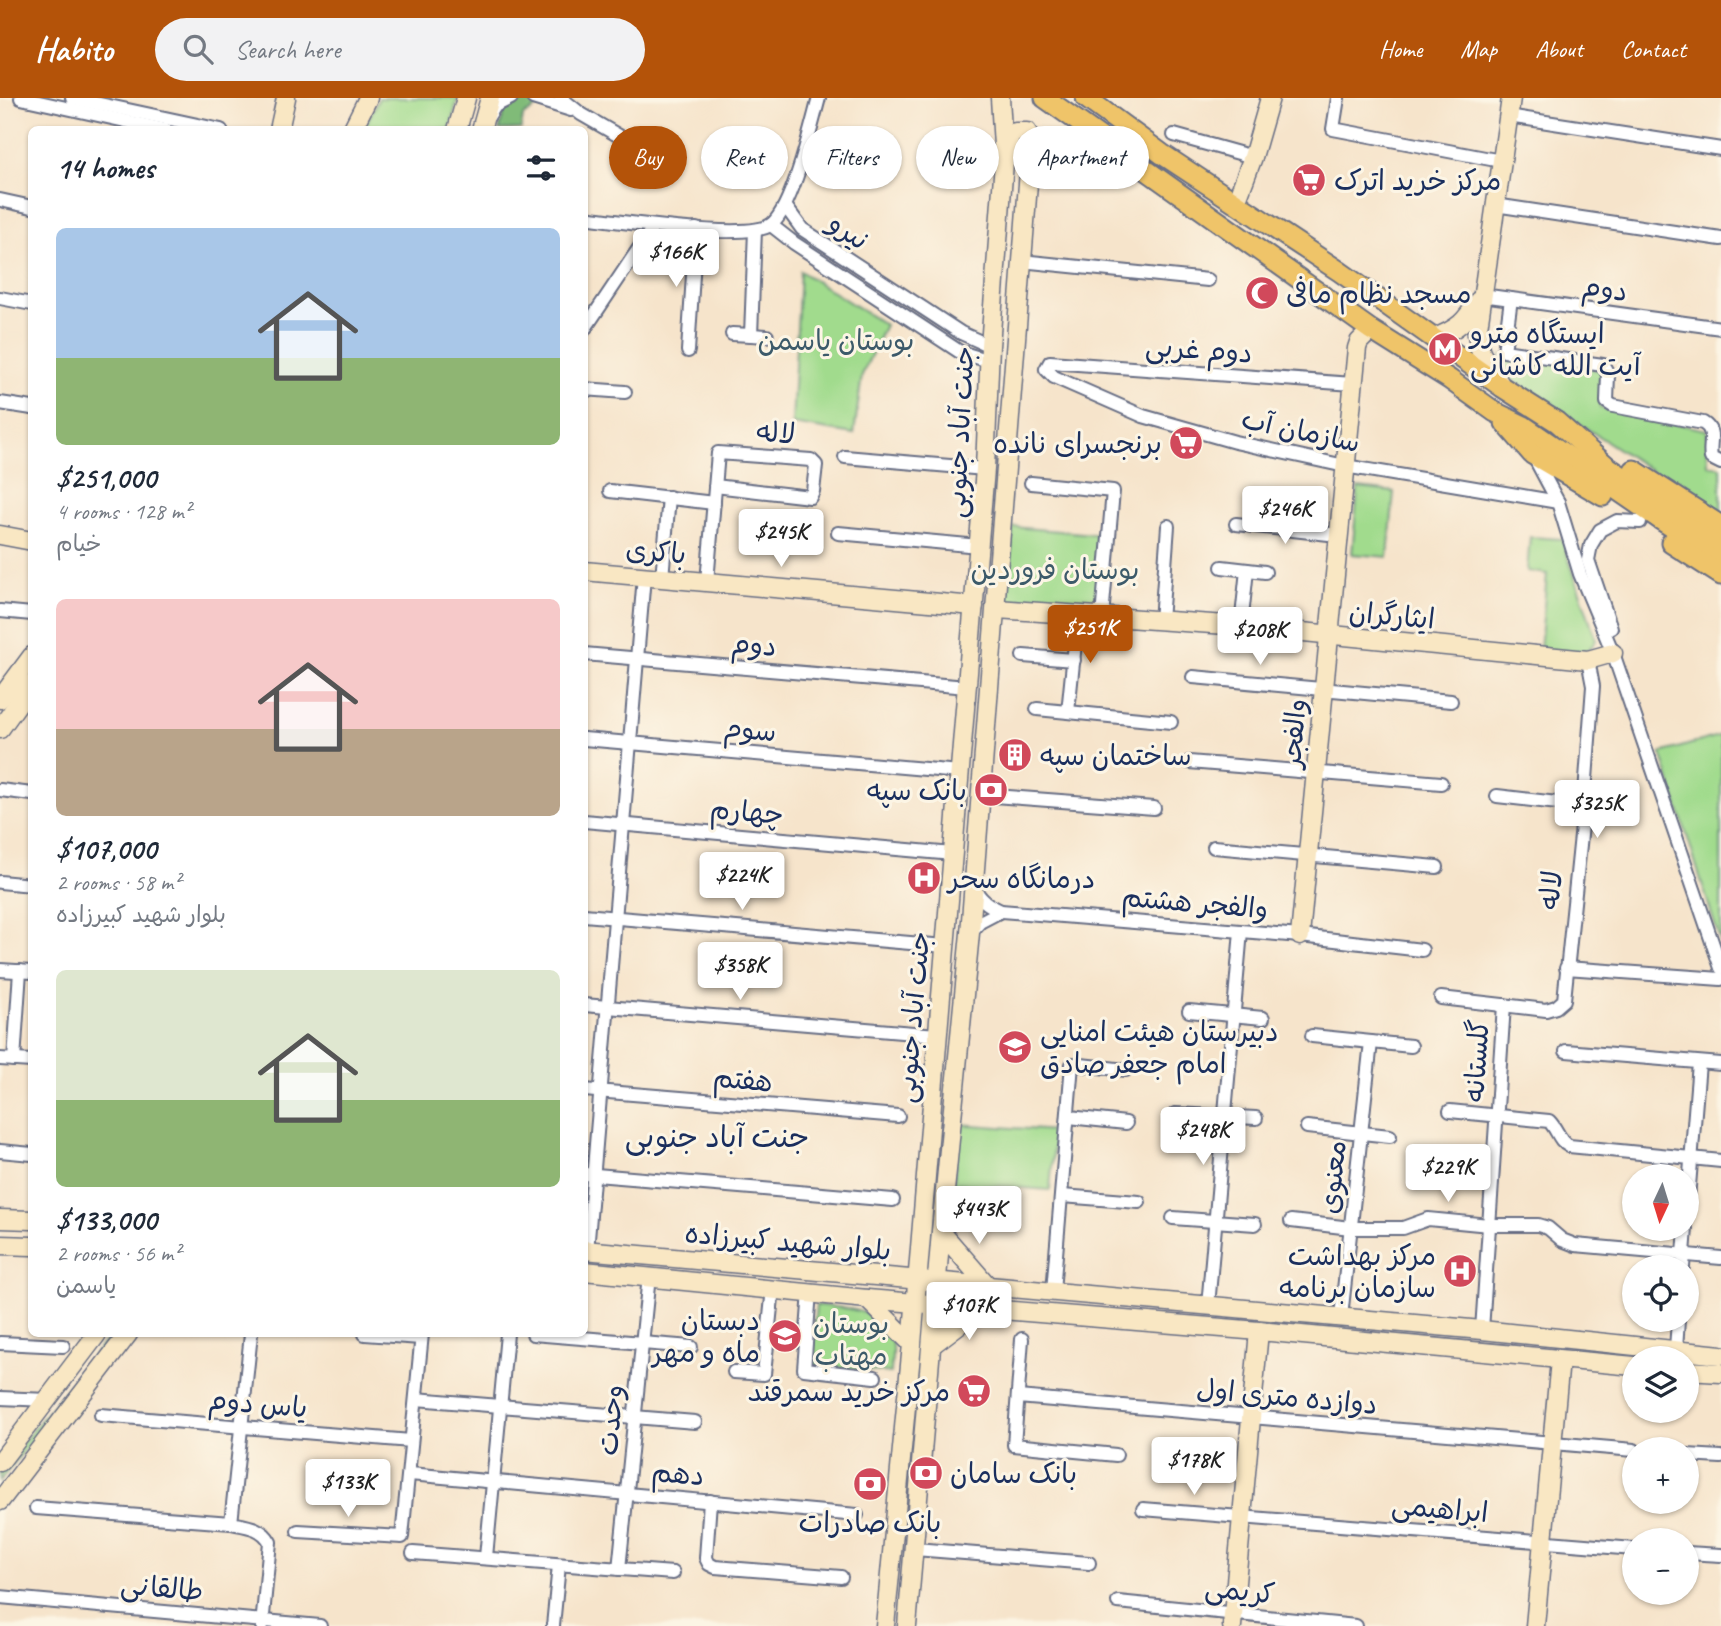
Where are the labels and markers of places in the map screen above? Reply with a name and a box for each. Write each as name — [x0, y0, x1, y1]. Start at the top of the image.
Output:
supermarket icon: مرکز خرید اترک — [1290, 161, 1328, 199]
place label: مرکز خرید اترک — [1334, 163, 1501, 198]
pin: $166K — [627, 230, 725, 289]
mosque icon: مسجد نظام مافی — [1243, 274, 1281, 312]
place label: مسجد نظام مافی — [1286, 276, 1472, 315]
place label: ایستگاه مترو آیت الله کاشانی — [1468, 316, 1642, 383]
metro station icon: ایستگاه مترو آیت الله کاشانی — [1426, 330, 1464, 368]
supermarket icon: برنجسرای نانده — [1167, 424, 1205, 462]
place label: برنجسرای نانده — [993, 426, 1162, 461]
pin: $246K — [1236, 486, 1334, 546]
pin: $245K — [732, 510, 830, 569]
pin: $251K — [1041, 606, 1139, 665]
pin: $208K — [1211, 608, 1309, 667]
building icon: ساختمان سپه — [996, 736, 1034, 774]
place label: ساختمان سپه — [1040, 738, 1192, 774]
bank icon: بانک سپه — [972, 771, 1010, 809]
place label: بانک سپه — [867, 773, 967, 809]
pin: $325K — [1548, 780, 1646, 840]
pin: $224K — [693, 852, 791, 912]
hospital icon: درمانگاه سحر — [905, 859, 943, 897]
place label: درمانگاه سحر — [946, 861, 1095, 896]
pin: $358K — [691, 942, 789, 1002]
place label: دبیرستان هیئت امنایی امام جعفر صادق — [1040, 1014, 1279, 1085]
school or university icon: دبیرستان هیئت امنایی امام جعفر صادق — [996, 1028, 1034, 1066]
pin: $248K — [1154, 1108, 1252, 1167]
pin: $229K — [1399, 1144, 1497, 1204]
pin: $443K — [930, 1186, 1028, 1246]
place label: مرکز بهداشت سازمان برنامه — [1279, 1238, 1436, 1305]
hospital icon: مرکز بهداشت سازمان برنامه — [1441, 1252, 1479, 1290]
pin: $107K — [920, 1282, 1018, 1342]
place label: دبستان ماه و مهر — [651, 1303, 760, 1370]
school or university icon: دبستان ماه و مهر — [766, 1317, 804, 1355]
supermarket icon: مرکز خرید سمرقند — [955, 1372, 993, 1410]
place label: مرکز خرید سمرقند — [748, 1374, 950, 1409]
pin: $178K — [1145, 1438, 1243, 1497]
bank icon: بانک سامان — [907, 1454, 945, 1492]
place label: بانک سامان — [950, 1456, 1077, 1491]
pin: $133K — [299, 1460, 397, 1519]
bank icon: بانک صادرات — [851, 1465, 889, 1503]
place label: بانک صادرات — [799, 1505, 941, 1540]

